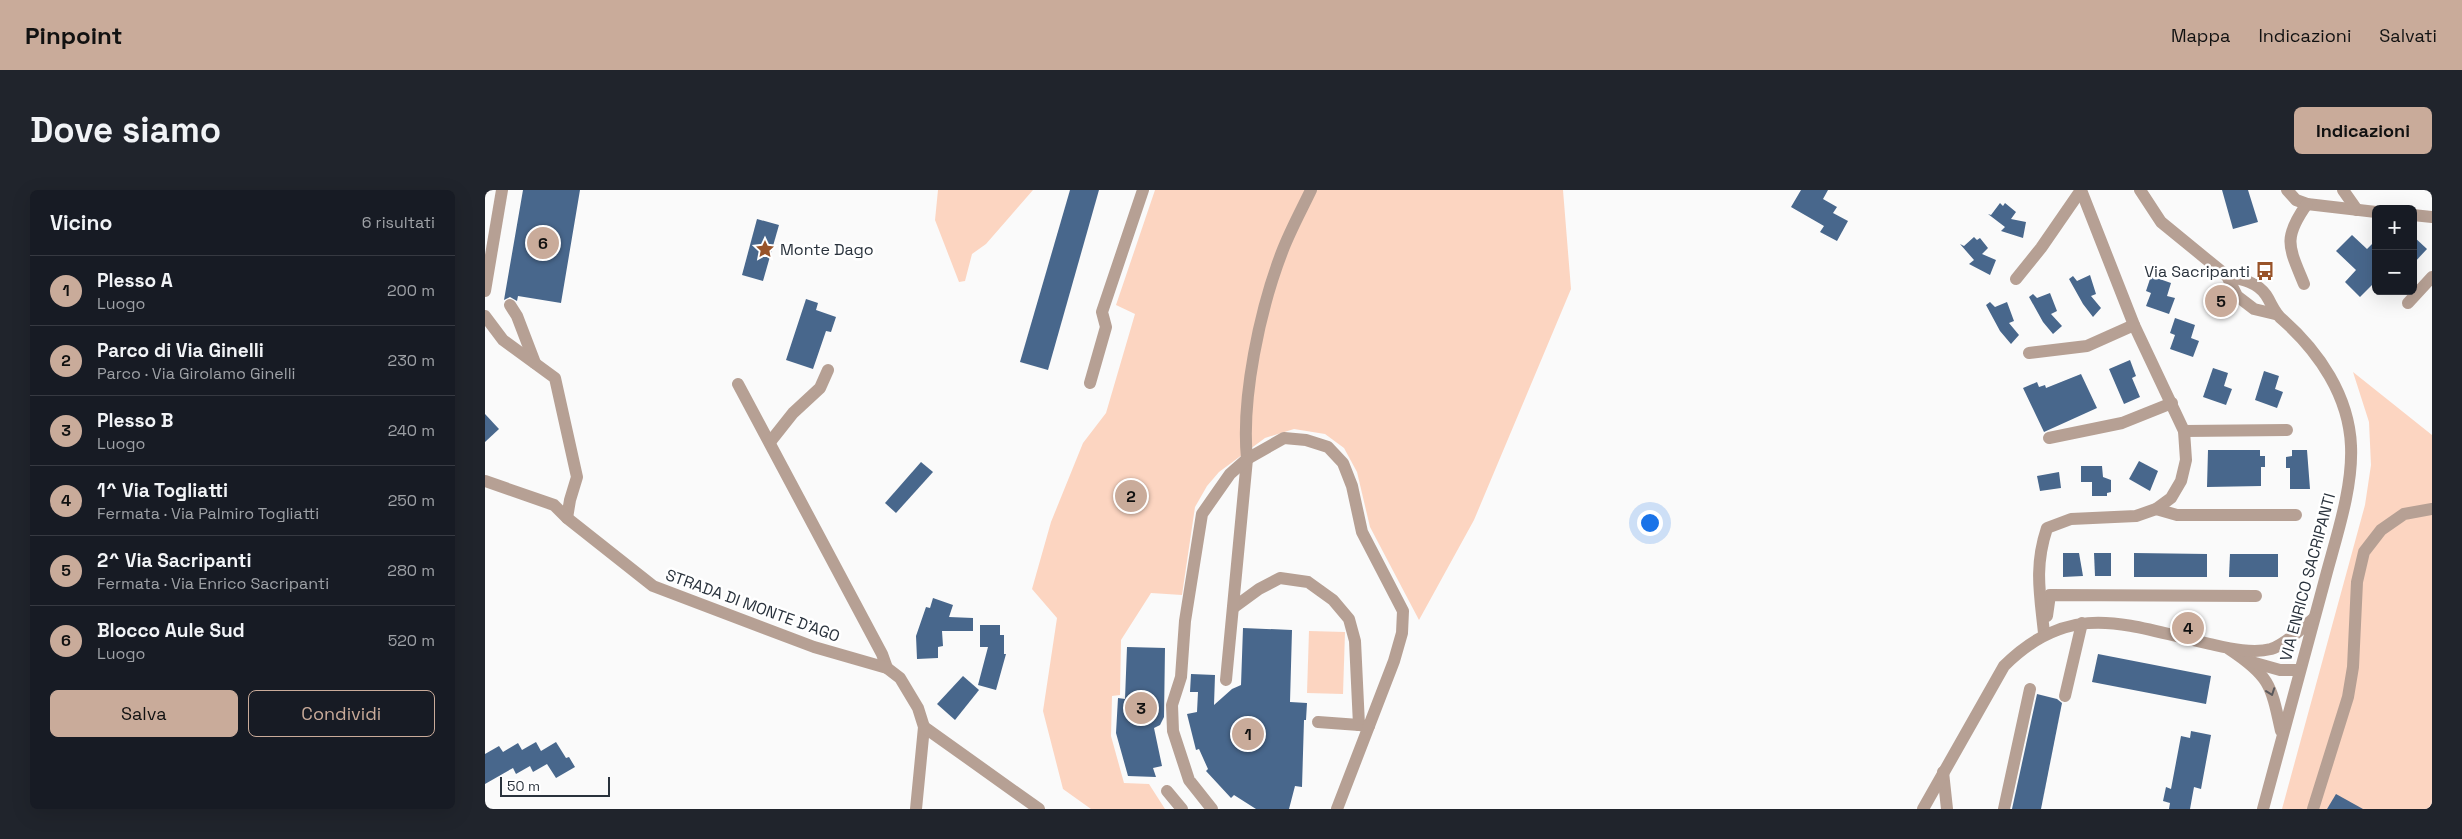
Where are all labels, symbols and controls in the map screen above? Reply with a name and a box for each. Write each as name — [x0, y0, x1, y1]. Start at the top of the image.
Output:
text: Pinpoint — [25, 20, 122, 51]
text: Mappa — [2171, 24, 2230, 47]
text: Indicazioni — [2258, 24, 2351, 47]
text: Salvati — [2379, 24, 2437, 47]
button: Indicazioni — [2294, 107, 2432, 154]
text: Dove siamo — [30, 108, 221, 152]
map controls — [2372, 205, 2417, 295]
button: + — [2372, 205, 2417, 250]
text: Vicino — [50, 209, 112, 236]
text: 6 risultati — [362, 212, 435, 233]
pin: 6 — [527, 224, 559, 262]
place icon: Monte Dago — [754, 238, 776, 260]
place label: Monte Dago — [780, 239, 874, 260]
button: − — [2372, 250, 2417, 295]
bus stop icon: Via Sacripanti — [2254, 260, 2276, 282]
place label: Via Sacripanti — [2144, 261, 2250, 282]
text: Plesso A — [97, 268, 173, 293]
text: 1 — [62, 280, 70, 301]
text: 200 m — [387, 280, 435, 301]
pin: 5 — [2205, 282, 2237, 320]
text: Luogo — [97, 293, 146, 314]
text: Parco di Via Ginelli — [97, 338, 264, 363]
text: 2 — [61, 350, 71, 371]
text: 230 m — [388, 350, 435, 371]
text: Parco · Via Girolamo Ginelli — [97, 363, 295, 384]
text: Plesso B — [97, 408, 173, 433]
text: 3 — [61, 420, 71, 441]
text: 240 m — [388, 420, 435, 441]
text: Luogo — [97, 433, 146, 454]
pin: 2 — [1115, 477, 1147, 515]
text: 1^ Via Togliatti — [97, 478, 228, 503]
text: 4 — [61, 490, 71, 511]
text: 250 m — [388, 490, 435, 511]
street label: VIA ENRICO SACRIPANTI — [2275, 491, 2340, 663]
text: Fermata · Via Palmiro Togliatti — [97, 503, 319, 524]
your location — [1637, 510, 1663, 536]
text: 2^ Via Sacripanti — [97, 548, 252, 573]
text: 5 — [61, 560, 71, 581]
text: 280 m — [387, 560, 435, 581]
street label: STRADA DI MONTE D'AGO — [663, 564, 843, 647]
text: Fermata · Via Enrico Sacripanti — [97, 573, 329, 594]
pin: 4 — [2172, 609, 2204, 647]
text: Blocco Aule Sud — [97, 618, 245, 643]
text: 6 — [61, 630, 71, 651]
text: 520 m — [388, 630, 435, 651]
text: Luogo — [97, 643, 146, 664]
one-way arrow — [2265, 688, 2275, 696]
pin: 3 — [1125, 689, 1157, 727]
button: Salva — [50, 690, 238, 737]
button: Condividi — [248, 690, 435, 737]
pin: 1 — [1232, 715, 1264, 753]
scale bar — [500, 774, 610, 797]
text: 50 m — [507, 777, 540, 795]

